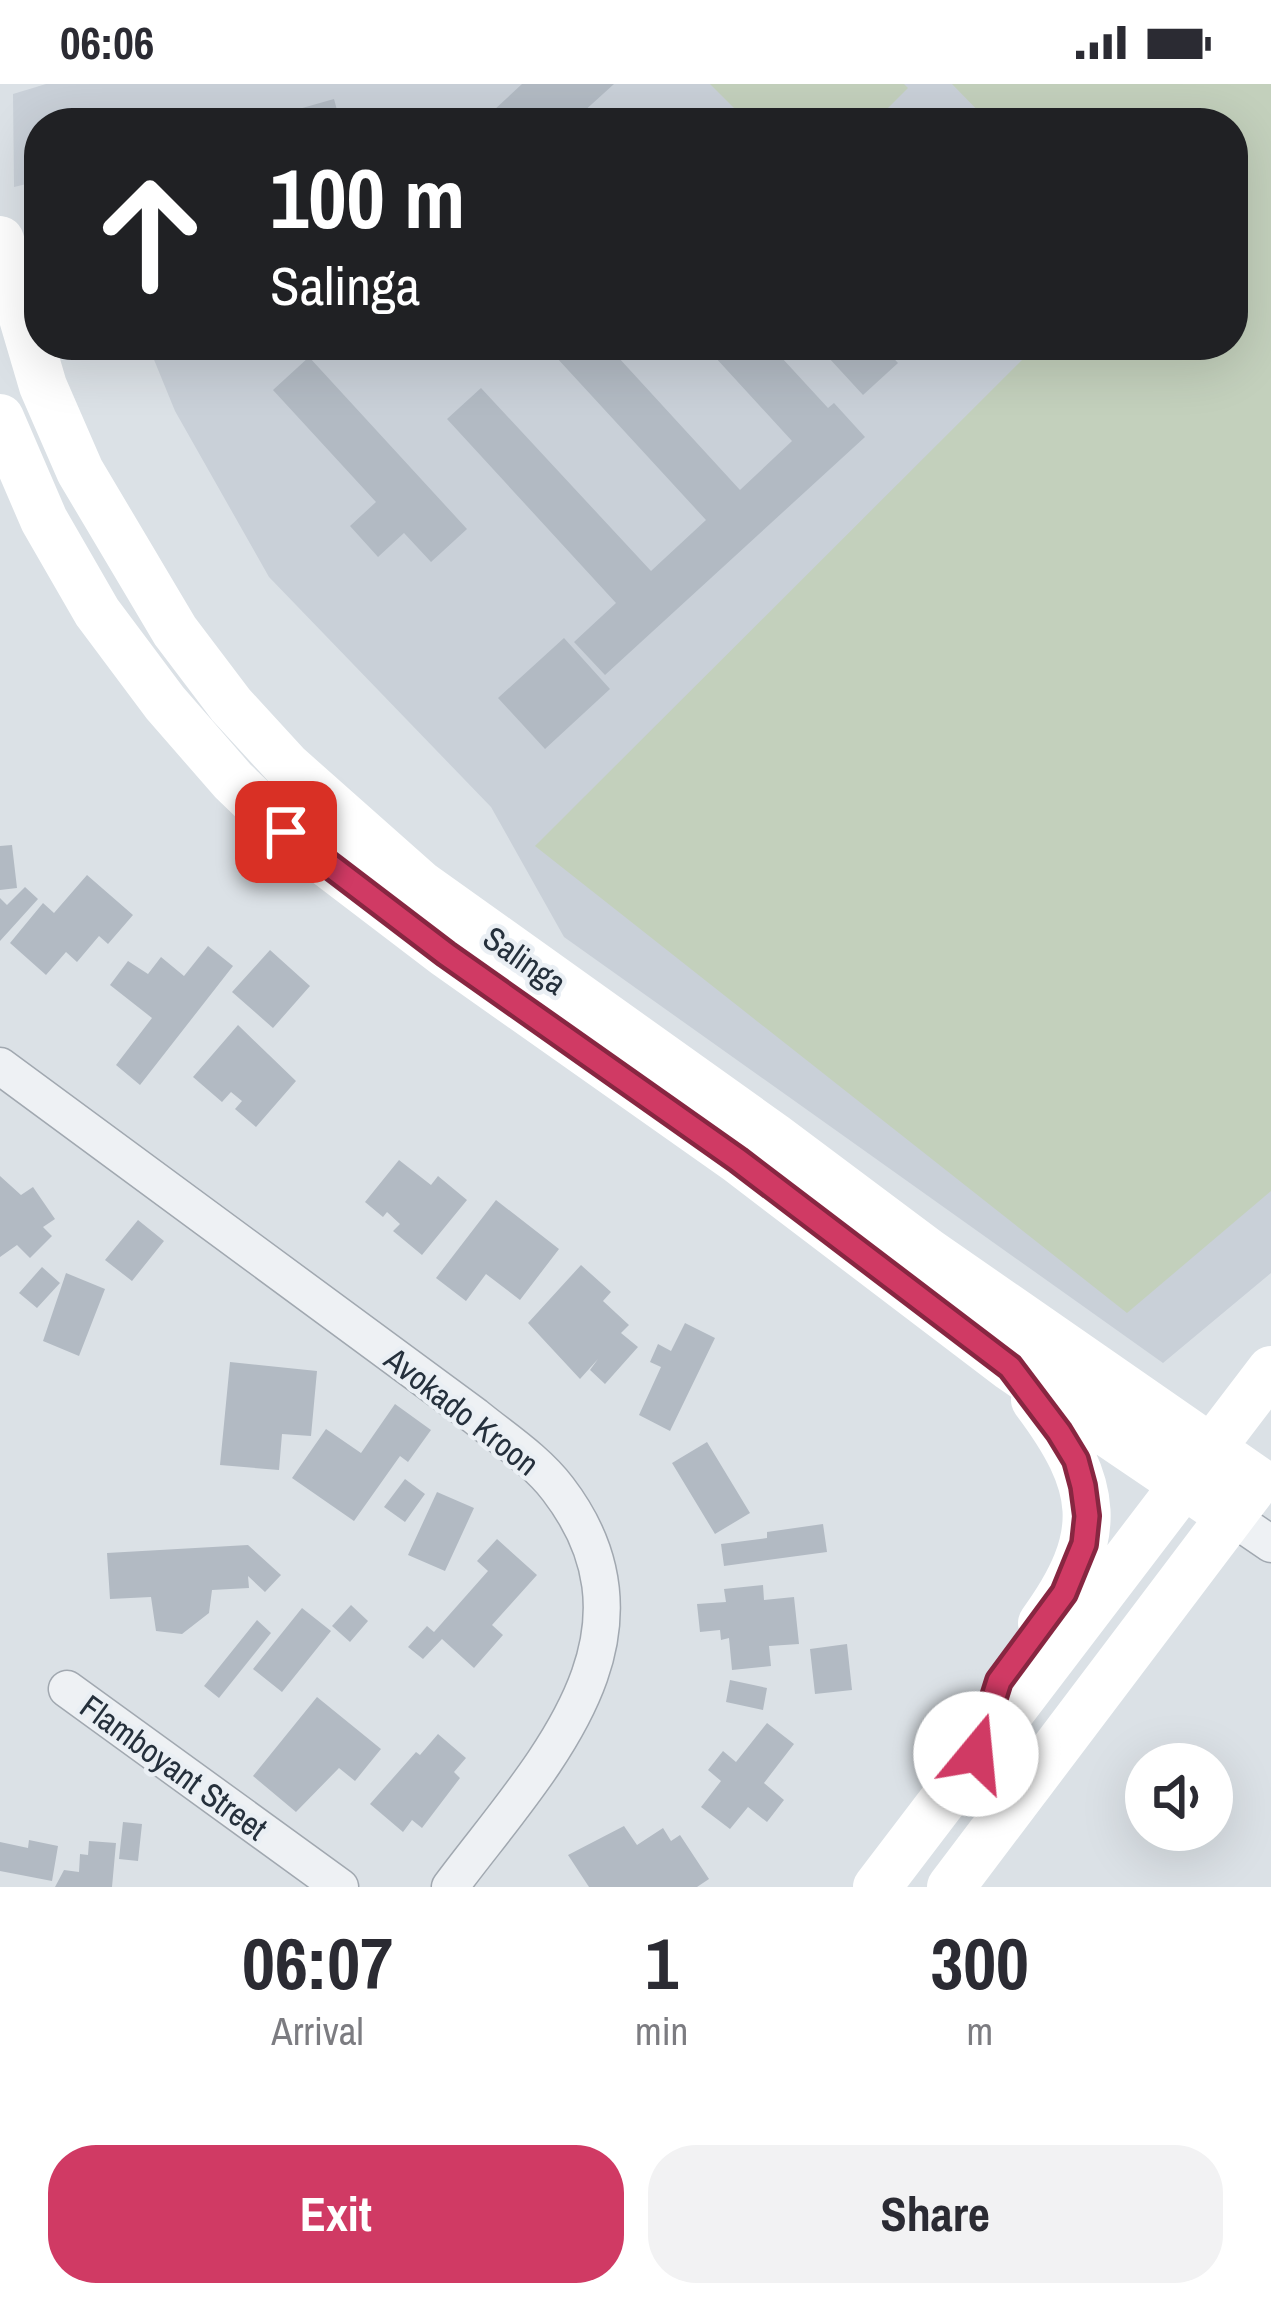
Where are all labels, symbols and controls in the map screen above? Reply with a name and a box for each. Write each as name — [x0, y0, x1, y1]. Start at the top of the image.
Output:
text: 06:06 — [60, 12, 154, 73]
text: 100 m — [270, 141, 465, 254]
icon: ahead — [72, 156, 228, 312]
text: Salinga — [270, 249, 420, 322]
pin — [235, 781, 337, 883]
icon: arrive — [253, 799, 319, 865]
street label: Salinga — [475, 916, 575, 1004]
street label: Avokado Kroon — [375, 1336, 548, 1485]
street label: Flamboyant Street — [72, 1684, 276, 1850]
position arrow — [913, 1691, 1039, 1817]
map controls — [1125, 1743, 1233, 1851]
button: sound — [1125, 1743, 1233, 1851]
text: 06:07 — [242, 1914, 393, 2011]
text: 1 — [645, 1914, 678, 2011]
text: 300 — [930, 1914, 1029, 2011]
text: Arrival — [271, 2005, 364, 2057]
text: min — [635, 2005, 688, 2057]
text: m — [966, 2005, 993, 2057]
button: Exit — [48, 2145, 624, 2283]
button: Share — [648, 2145, 1223, 2283]

